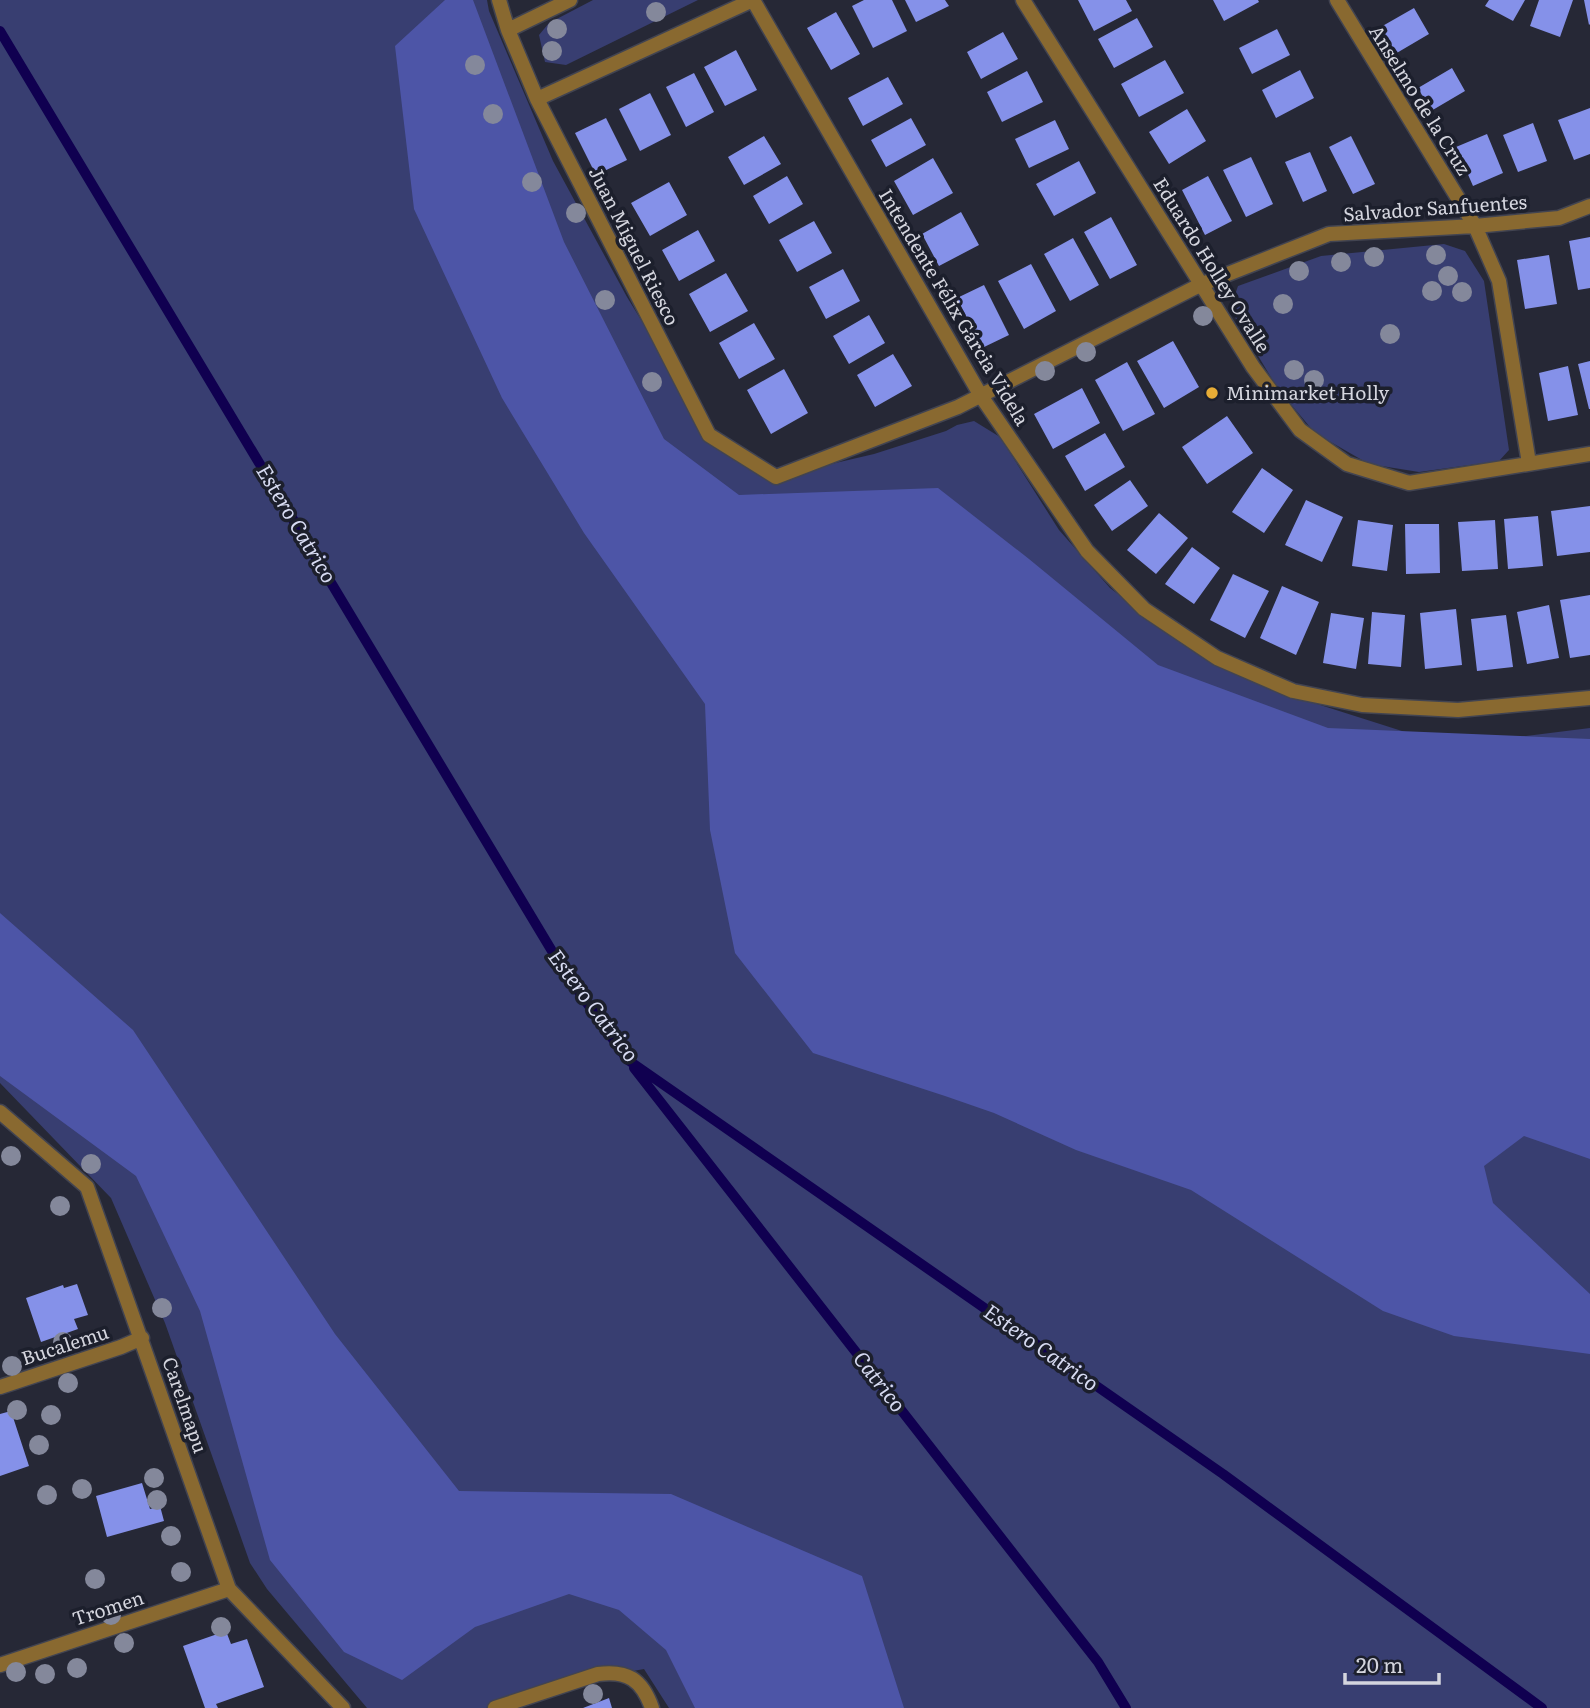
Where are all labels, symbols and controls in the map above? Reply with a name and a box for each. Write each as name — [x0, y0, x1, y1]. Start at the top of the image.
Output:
street label: Anselmo de la Cruz — [1363, 19, 1478, 180]
street label: Juan Miguel Riesco — [583, 161, 687, 330]
street label: Eduardo Holley Ovalle — [1147, 171, 1278, 358]
street label: Intendente Félix Gárcia Videla — [873, 183, 1037, 431]
street label: Salvador Sanfuentes — [1342, 187, 1528, 227]
place label: Minimarket Holly — [1226, 378, 1389, 406]
marker: Minimarket Holly — [1204, 385, 1220, 401]
water label: Estero Catrico — [250, 457, 346, 588]
water label: Estero Catrico — [542, 942, 648, 1067]
water label: Estero Catrico — [979, 1295, 1106, 1397]
street label: Bucalemu — [17, 1317, 112, 1371]
water label: Catrico — [847, 1343, 915, 1418]
street label: Carelmapu — [156, 1353, 215, 1456]
street label: Tromen — [68, 1582, 147, 1632]
scale bar — [1345, 1642, 1440, 1686]
text: 20 m — [1356, 1648, 1403, 1679]

